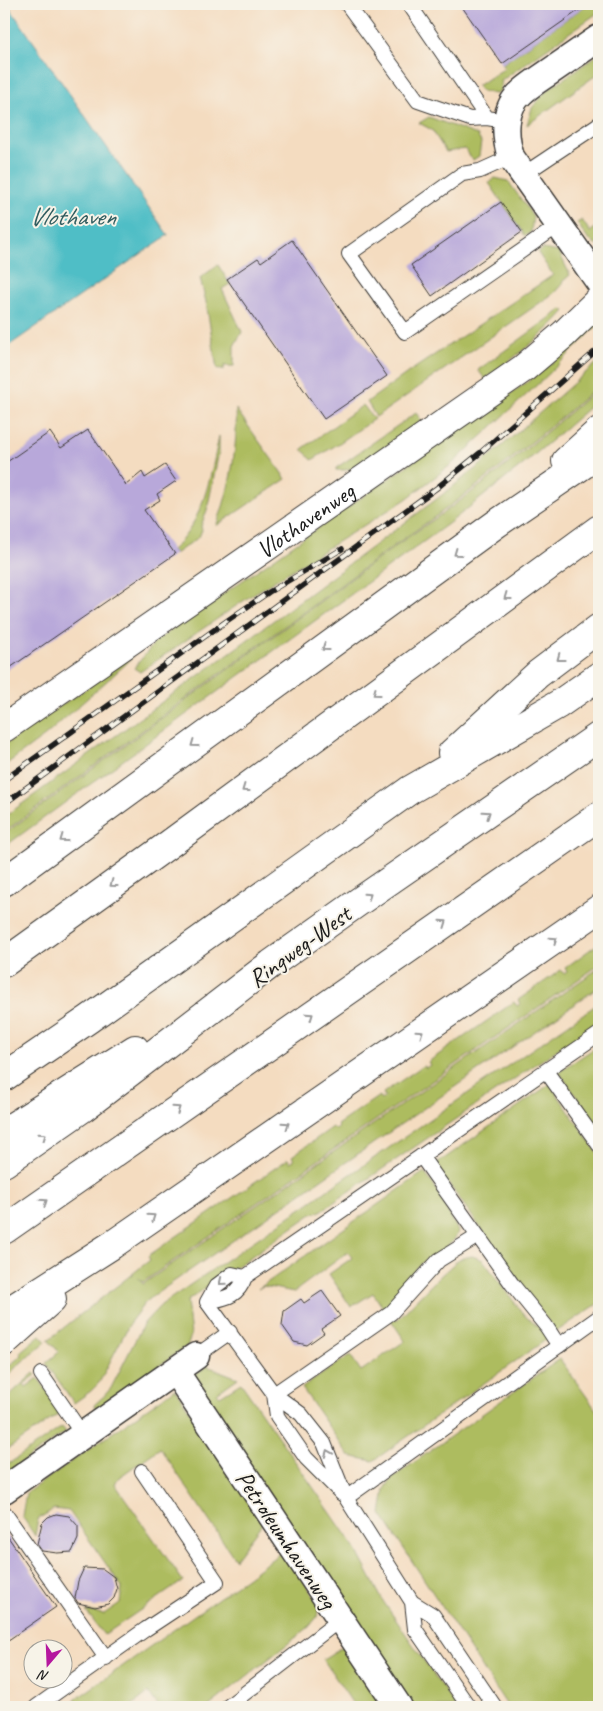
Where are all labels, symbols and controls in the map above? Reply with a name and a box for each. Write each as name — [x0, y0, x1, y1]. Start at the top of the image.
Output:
water label: Vlothaven — [29, 200, 117, 233]
street label: Vlothavenweg — [250, 475, 362, 566]
one-way arrow — [453, 547, 463, 556]
one-way arrow — [504, 592, 513, 600]
one-way arrow — [321, 642, 331, 651]
one-way arrow — [557, 652, 566, 660]
one-way arrow — [372, 687, 382, 696]
one-way arrow — [190, 738, 200, 747]
one-way arrow — [241, 783, 251, 792]
one-way arrow — [482, 811, 491, 820]
one-way arrow — [59, 833, 68, 843]
one-way arrow — [109, 878, 119, 887]
one-way arrow — [362, 893, 372, 902]
street label: Ringweg-West — [242, 897, 360, 995]
one-way arrow — [438, 920, 448, 929]
one-way arrow — [548, 937, 558, 946]
one-way arrow — [305, 1013, 314, 1022]
one-way arrow — [414, 1030, 424, 1039]
one-way arrow — [171, 1106, 181, 1115]
one-way arrow — [280, 1122, 290, 1131]
one-way arrow — [37, 1133, 47, 1142]
one-way arrow — [38, 1199, 48, 1208]
one-way arrow — [147, 1214, 156, 1223]
one-way arrow — [219, 1277, 228, 1285]
one-way arrow — [323, 1449, 334, 1458]
street label: Petroleumhavenweg — [228, 1464, 345, 1617]
north arrow — [22, 1638, 72, 1688]
text: N — [35, 1666, 51, 1685]

